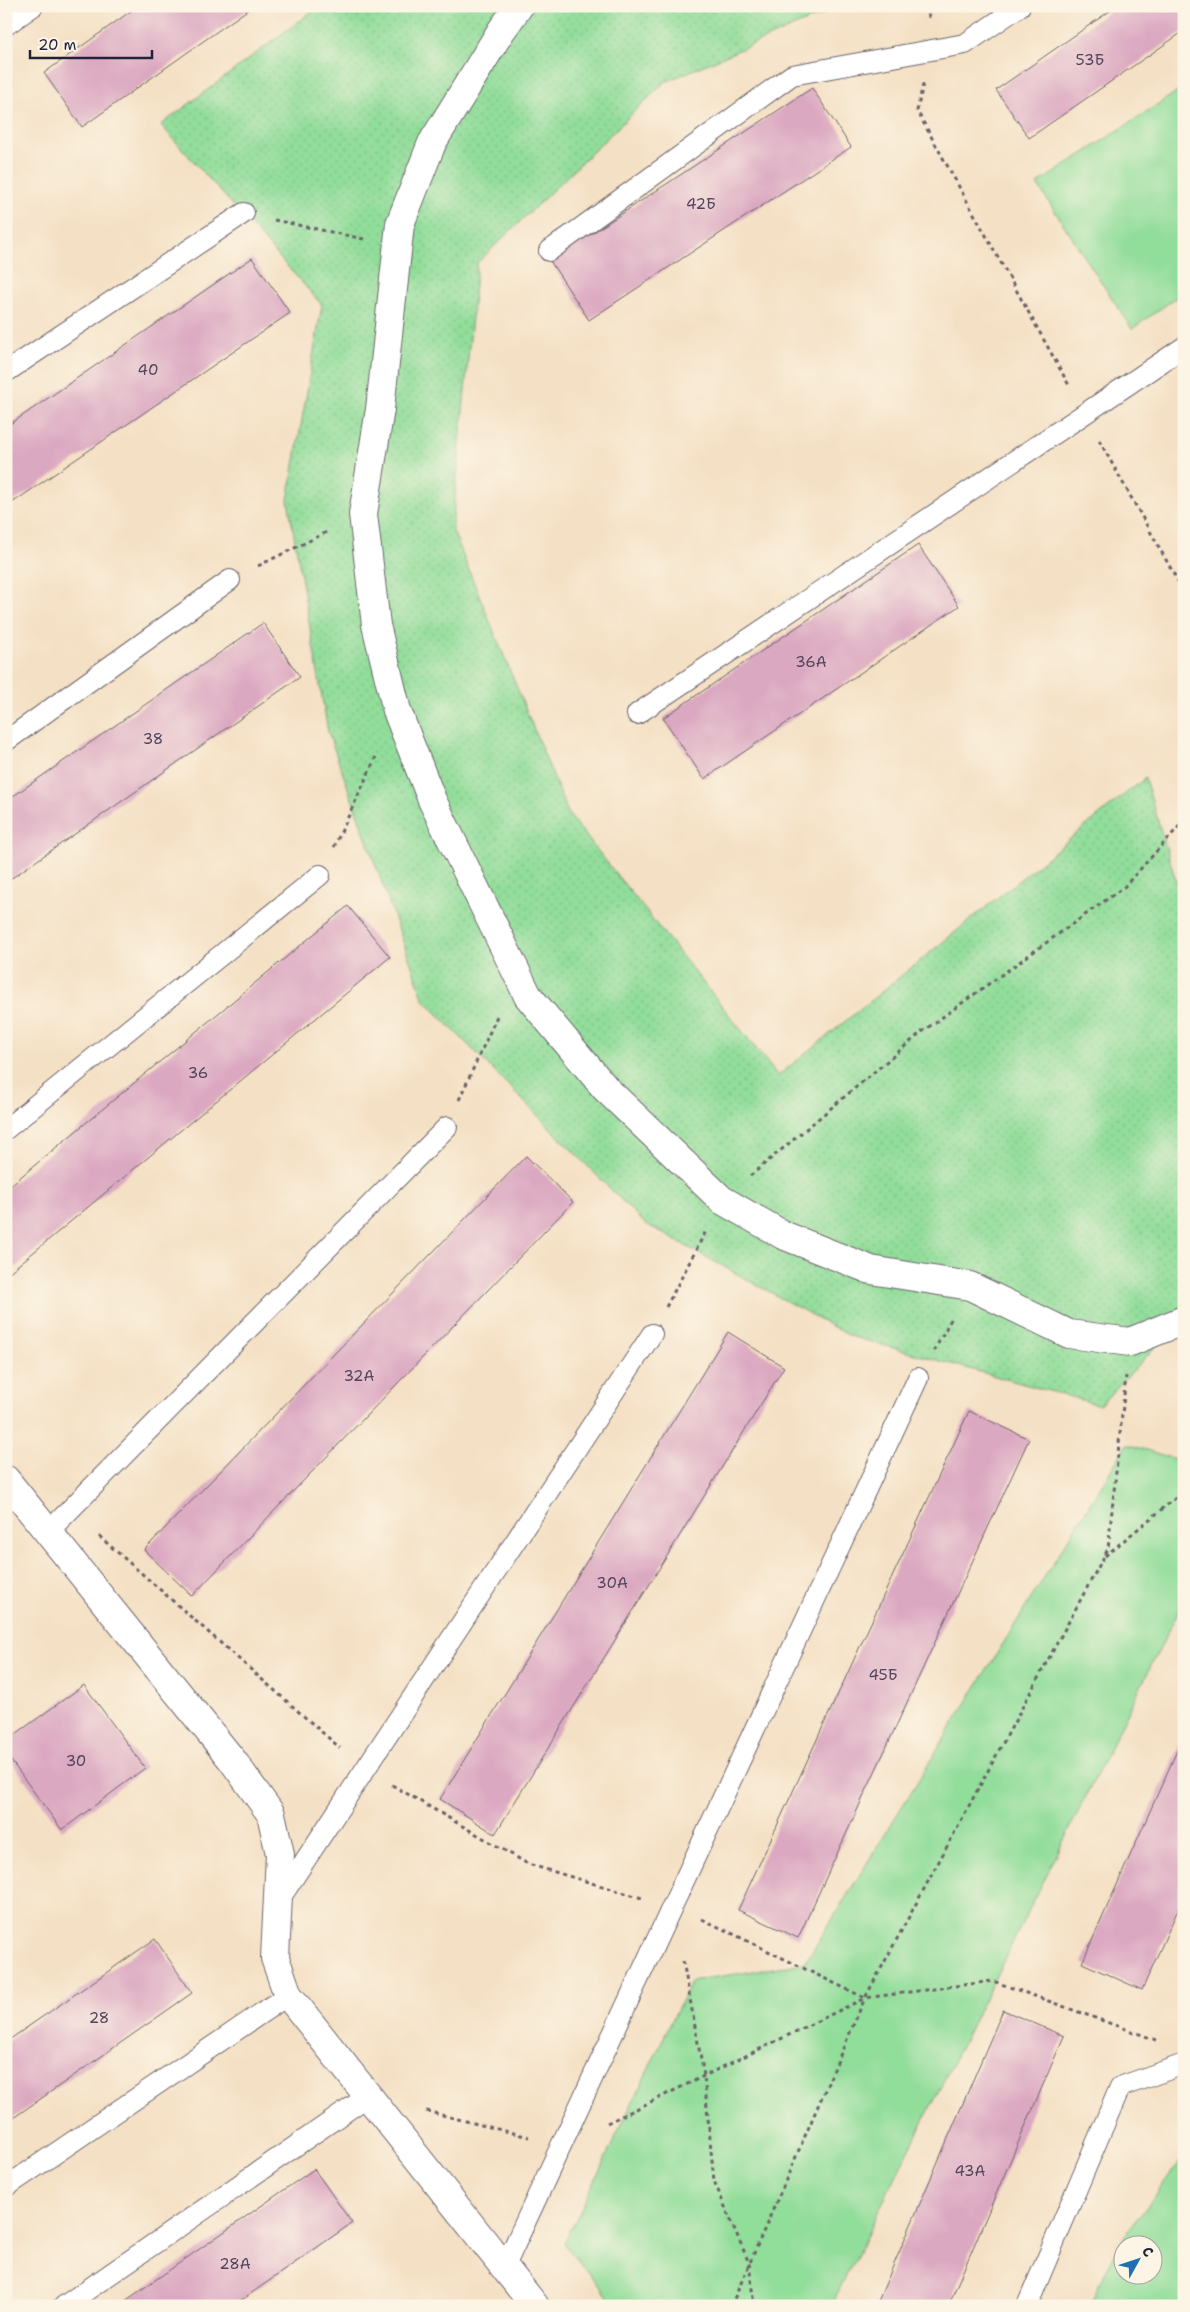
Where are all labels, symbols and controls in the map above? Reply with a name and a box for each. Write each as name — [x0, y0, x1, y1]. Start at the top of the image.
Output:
scale bar — [30, 28, 152, 60]
text: 20 m — [38, 35, 77, 55]
house number: 53Б — [1076, 50, 1104, 70]
house number: 42Б — [686, 194, 716, 214]
house number: 40 — [138, 360, 158, 380]
house number: 36А — [795, 652, 827, 672]
house number: 38 — [143, 729, 163, 749]
house number: 36 — [188, 1063, 208, 1083]
house number: 32А — [344, 1366, 375, 1386]
house number: 30А — [596, 1573, 628, 1593]
house number: 45Б — [868, 1665, 898, 1685]
house number: 30 — [66, 1751, 86, 1771]
house number: 28 — [89, 2008, 109, 2028]
house number: 43А — [955, 2161, 986, 2181]
north arrow — [1112, 2234, 1162, 2284]
text: С — [1138, 2243, 1158, 2261]
house number: 28А — [219, 2254, 251, 2274]

